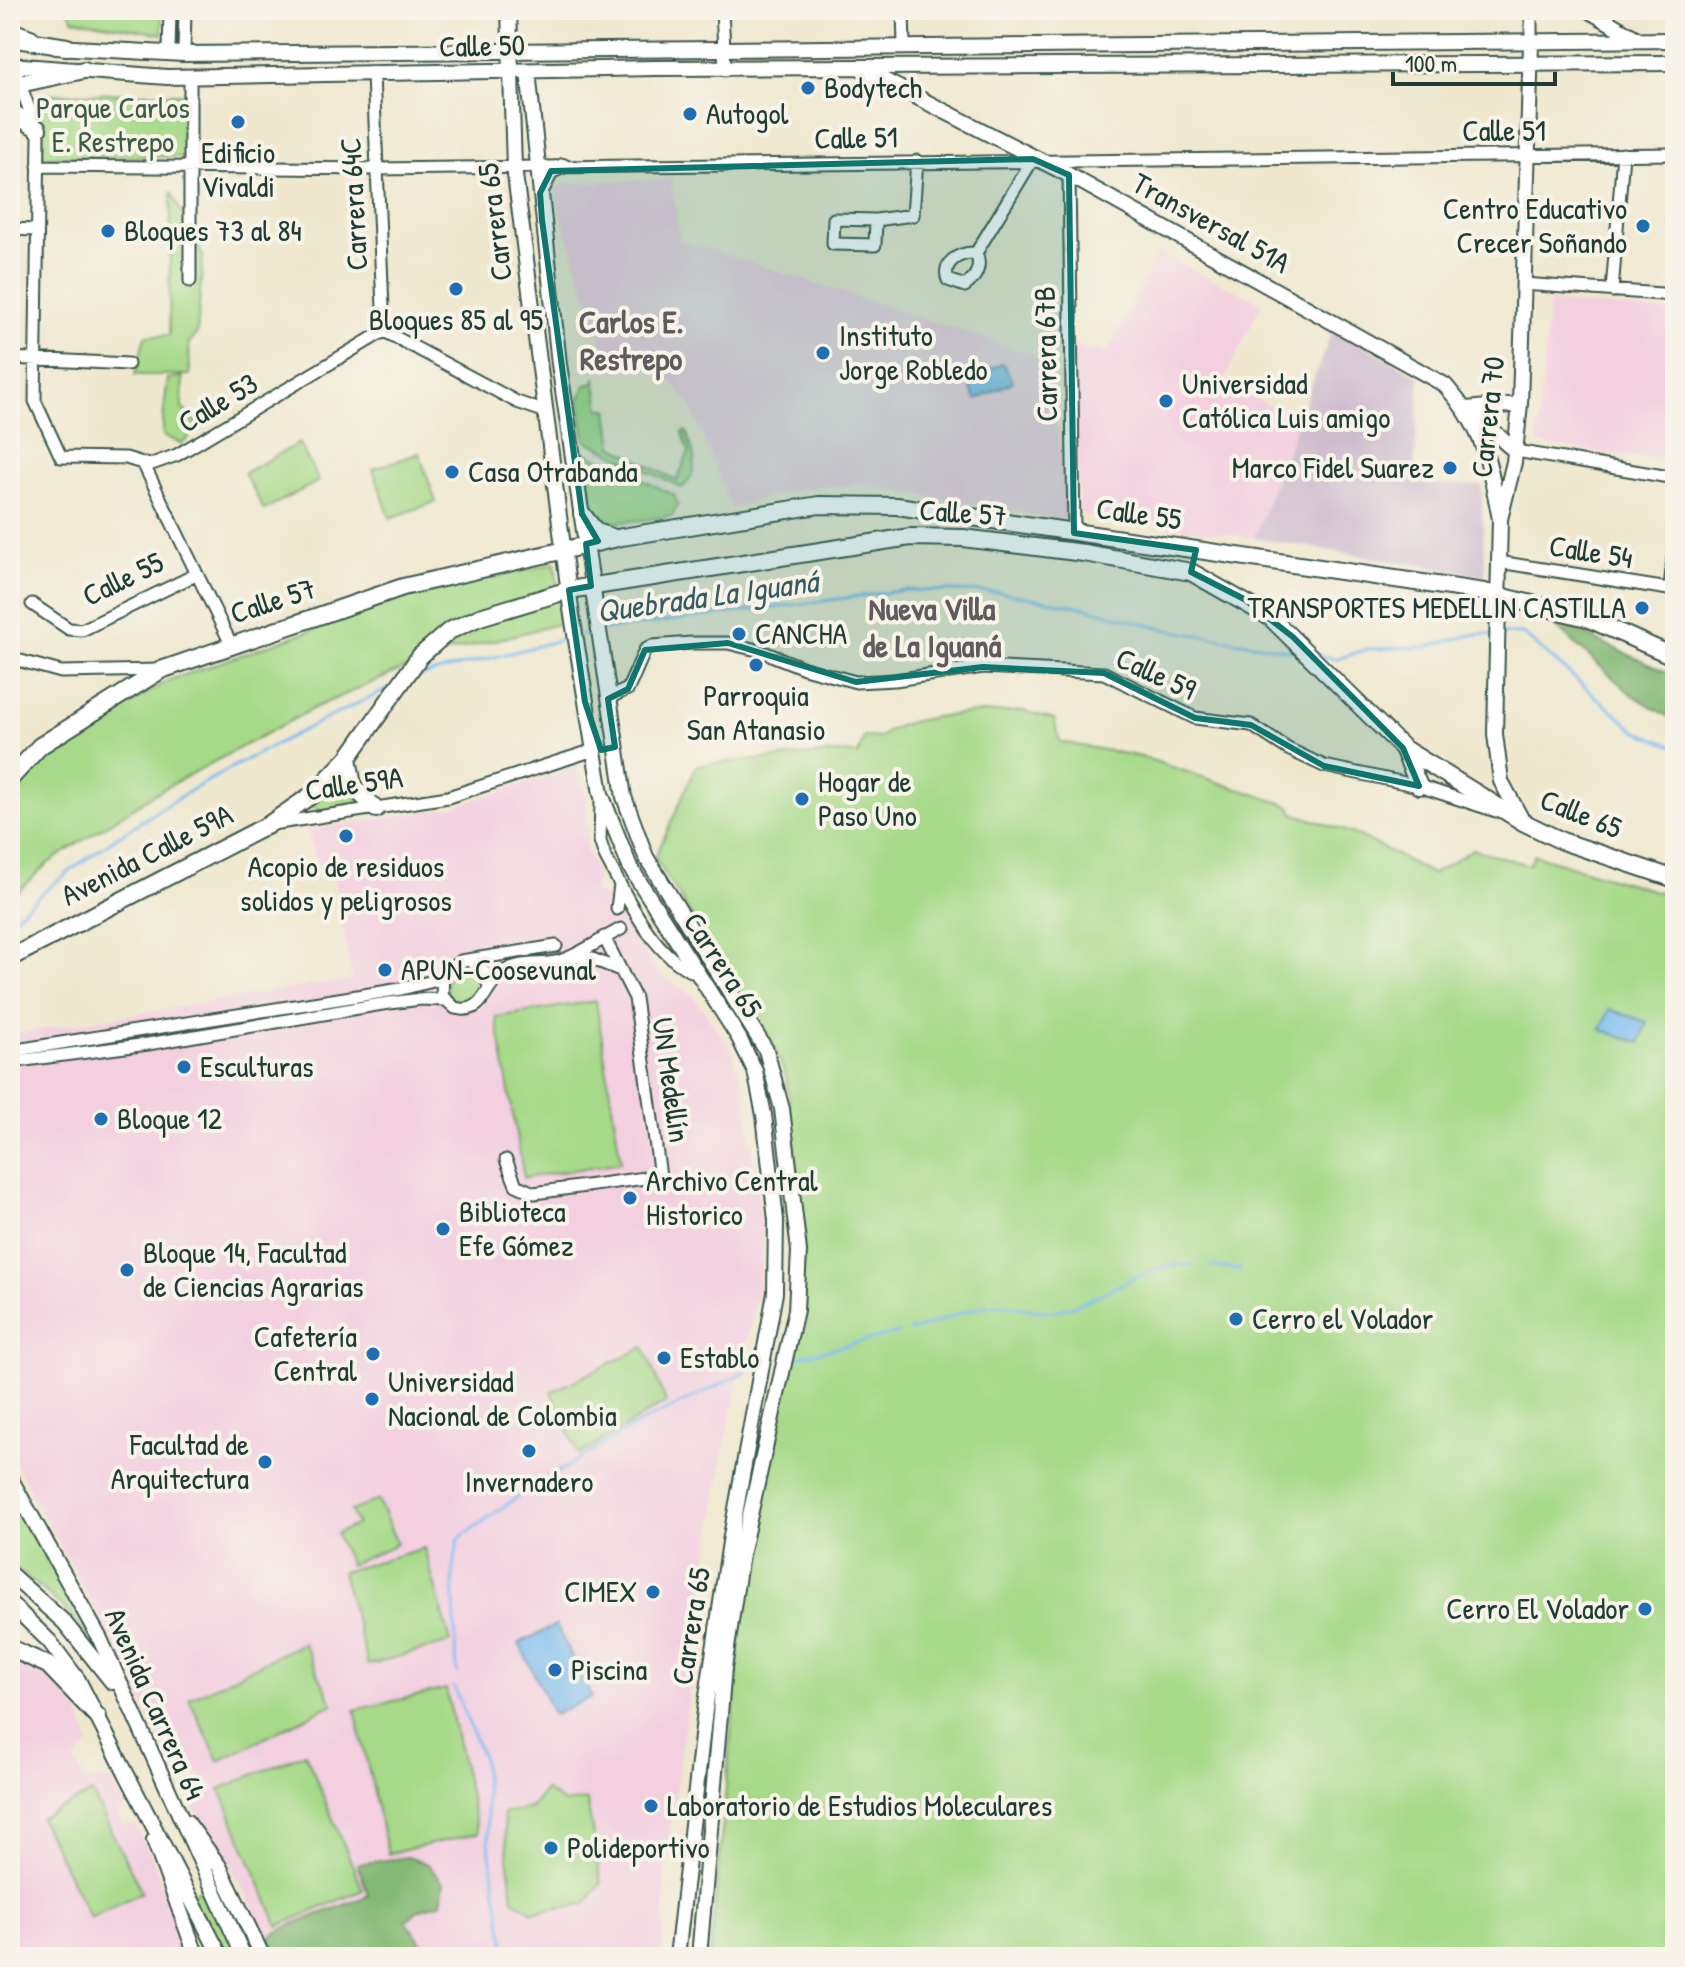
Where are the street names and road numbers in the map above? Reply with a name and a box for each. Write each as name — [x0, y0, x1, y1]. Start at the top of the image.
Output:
street label: Calle 50 — [439, 24, 525, 66]
street label: Calle 51 — [1462, 110, 1546, 150]
street label: Calle 51 — [814, 116, 898, 158]
street label: Carrera 64C — [330, 137, 376, 272]
street label: Carrera 65 — [467, 161, 521, 283]
street label: Transversal 51A — [1126, 162, 1298, 282]
street label: Carrera 67B — [1024, 286, 1066, 422]
street label: Carrera 70 — [1461, 354, 1513, 480]
street label: Calle 53 — [170, 363, 265, 441]
street label: Calle 55 — [1094, 487, 1184, 539]
street label: Calle 57 — [918, 489, 1008, 535]
street label: Calle 54 — [1547, 525, 1636, 577]
street label: Calle 55 — [75, 541, 170, 615]
street label: Calle 57 — [225, 568, 320, 633]
street label: Calle 59 — [1110, 637, 1203, 709]
street label: Calle 59A — [302, 756, 406, 810]
street label: Calle 65 — [1535, 779, 1628, 848]
street label: Avenida Calle 59A — [54, 794, 239, 914]
street label: Carrera 65 — [675, 904, 773, 1025]
street label: UN Medellín — [643, 1015, 701, 1145]
street label: Carrera 65 — [661, 1564, 719, 1687]
street label: Avenida Carrera 64 — [96, 1601, 216, 1806]

